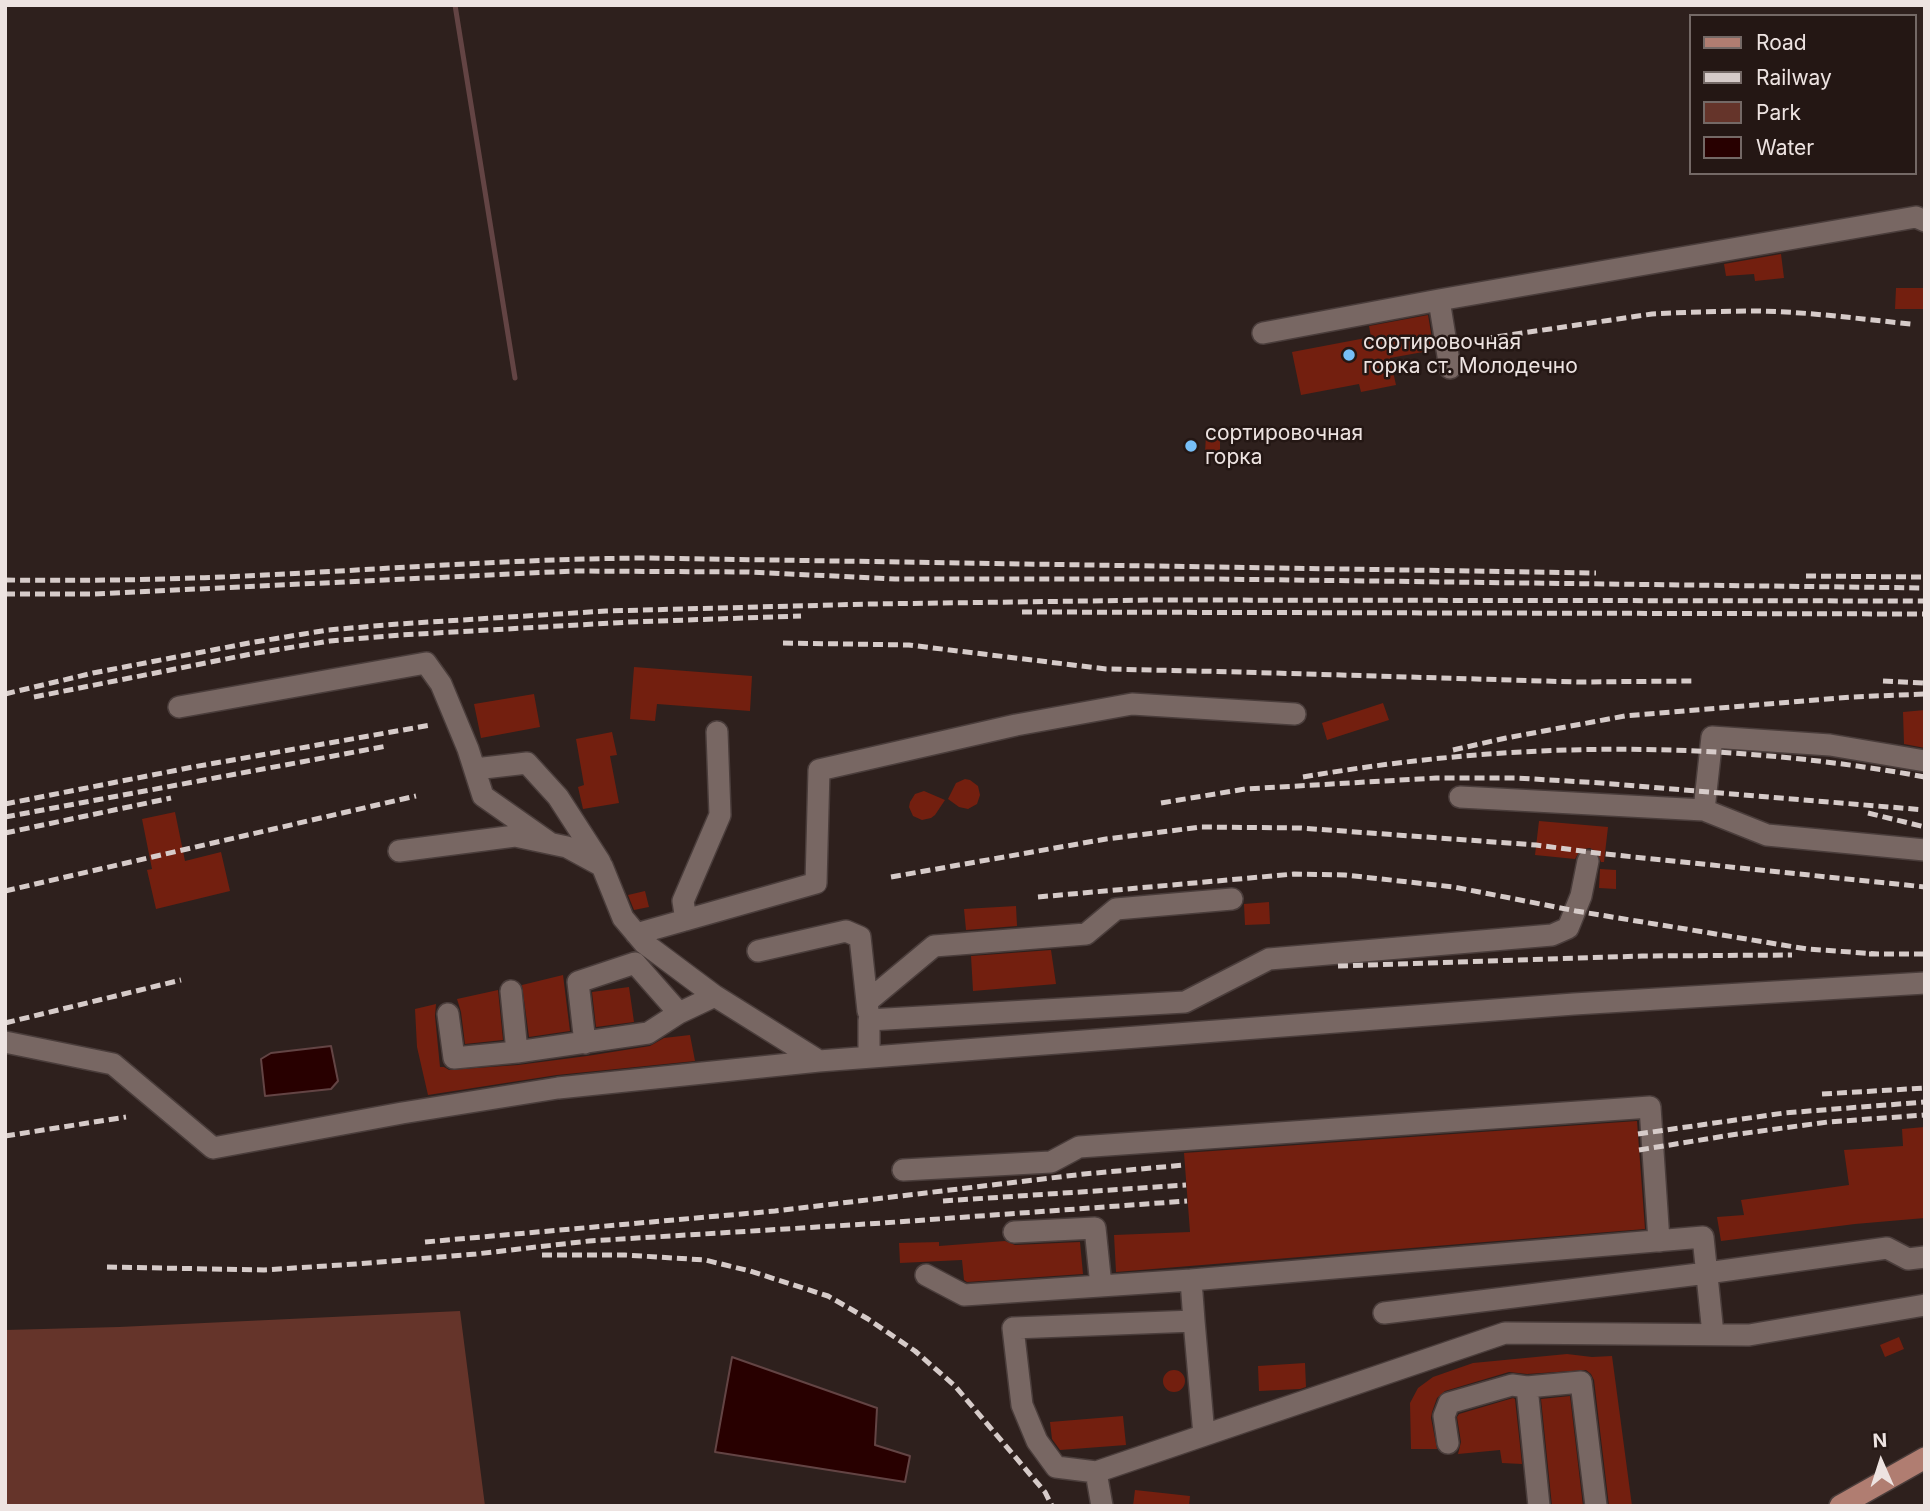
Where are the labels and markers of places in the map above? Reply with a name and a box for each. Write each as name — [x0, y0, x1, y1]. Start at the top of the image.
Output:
place label: сортировочная горка ст. Молодечно — [1363, 330, 1578, 380]
marker: сортировочная горка ст. Молодечно — [1341, 347, 1357, 363]
place label: сортировочная горка — [1205, 421, 1363, 471]
marker: сортировочная горка — [1183, 438, 1199, 454]

